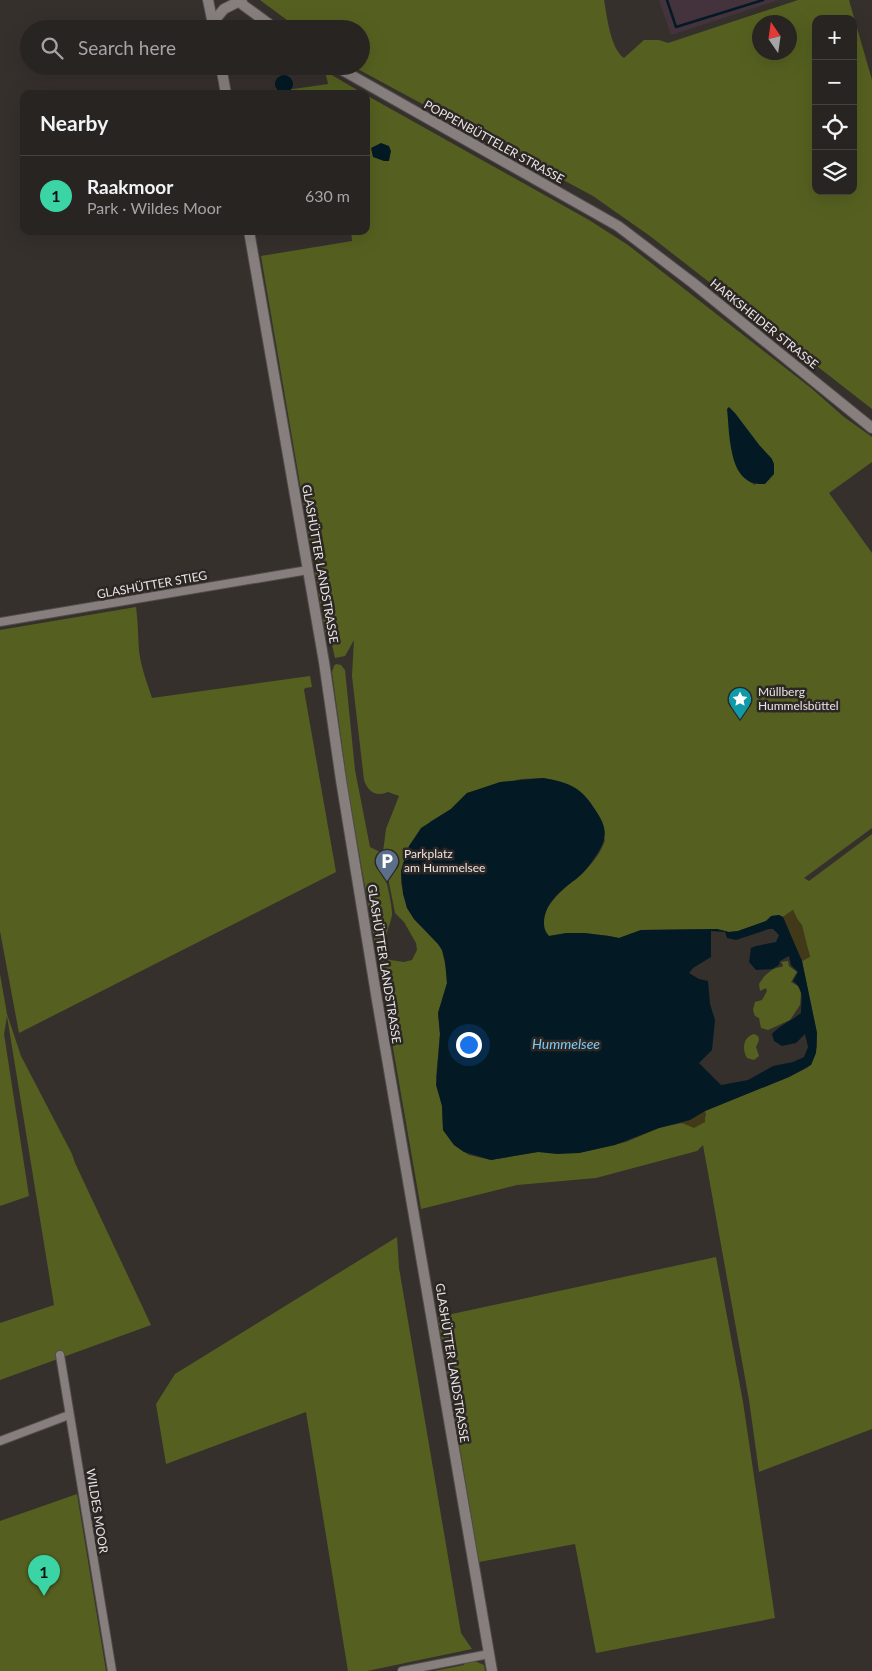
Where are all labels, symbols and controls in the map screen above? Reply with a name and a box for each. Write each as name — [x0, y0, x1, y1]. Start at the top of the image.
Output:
north arrow — [752, 15, 797, 60]
map controls — [812, 15, 857, 195]
button: + — [812, 15, 857, 60]
search box — [20, 20, 370, 75]
icon: search — [38, 34, 66, 62]
text: Search here — [78, 36, 176, 59]
button: − — [812, 60, 857, 105]
street label: POPPENBÜTTELER STRASSE — [422, 97, 567, 186]
button: locate — [812, 105, 857, 150]
text: Nearby — [40, 110, 108, 135]
button: layers — [812, 150, 857, 195]
text: Raakmoor — [87, 175, 173, 198]
text: 1 — [51, 186, 61, 205]
text: 630 m — [305, 186, 350, 205]
text: Park · Wildes Moor — [87, 198, 222, 217]
street label: HARKSHEIDER STRASSE — [707, 275, 821, 372]
street label: GLASHÜTTER LANDSTRASSE — [299, 483, 342, 645]
street label: GLASHÜTTER STIEG — [96, 567, 208, 602]
place label: Müllberg Hummelsbüttel — [758, 684, 839, 713]
place icon: Müllberg Hummelsbüttel — [727, 686, 753, 720]
place label: Parkplatz am Hummelsee — [404, 846, 485, 875]
parking icon: Parkplatz am Hummelsee — [374, 848, 400, 882]
street label: GLASHÜTTER LANDSTRASSE — [364, 883, 405, 1045]
your location — [456, 1032, 482, 1058]
water label: Hummelsee — [532, 1035, 600, 1052]
street label: GLASHÜTTER LANDSTRASSE — [432, 1282, 473, 1444]
street label: WILDES MOOR — [83, 1468, 112, 1555]
pin: 1 — [28, 1555, 60, 1596]

